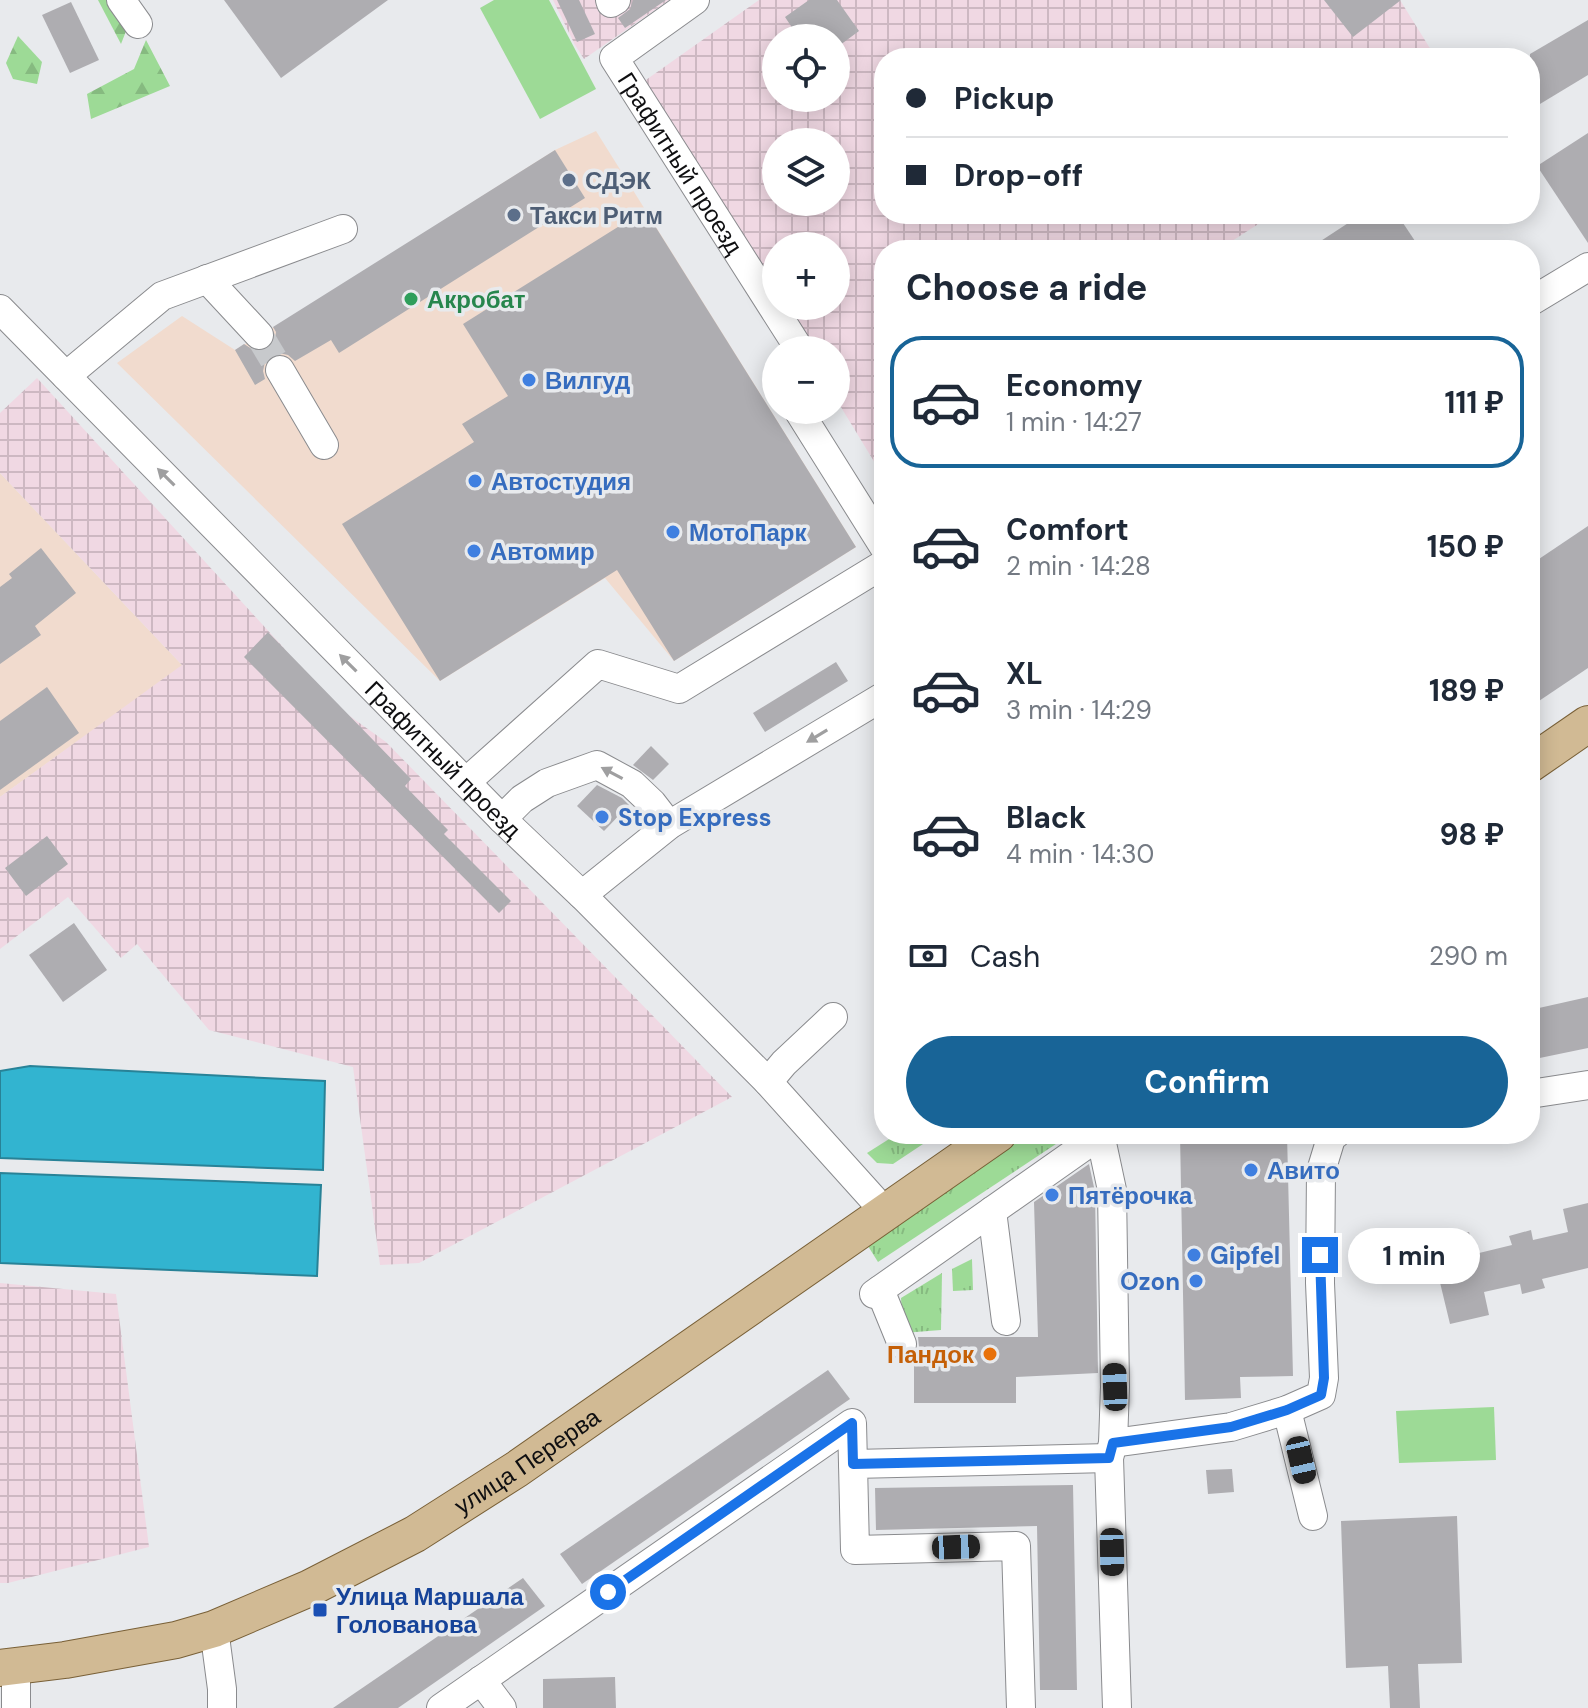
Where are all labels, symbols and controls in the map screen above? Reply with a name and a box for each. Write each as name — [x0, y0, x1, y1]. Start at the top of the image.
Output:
map controls — [762, 24, 850, 424]
button: locate — [762, 24, 850, 112]
street label: Графитный проезд — [611, 66, 750, 260]
text: Pickup — [954, 79, 1054, 118]
button: layers — [762, 128, 850, 216]
text: Drop-off — [954, 156, 1083, 195]
place label: СДЭК — [585, 165, 651, 196]
marker: СДЭК — [560, 171, 578, 189]
place label: Такси Ритм — [530, 200, 663, 231]
marker: Такси Ритм — [505, 206, 523, 224]
button: + — [762, 232, 850, 320]
text: Choose a ride — [906, 264, 1147, 311]
place label: Акробат — [427, 284, 526, 315]
marker: Акробат — [402, 290, 420, 308]
button: − — [762, 336, 850, 424]
place label: Вилгуд — [545, 365, 630, 396]
icon: car — [910, 366, 982, 438]
text: Economy — [1006, 366, 1143, 405]
marker: Вилгуд — [520, 371, 538, 389]
text: 111 ₽ — [1445, 383, 1504, 422]
text: 1 min · 14:27 — [1006, 405, 1142, 439]
place label: Автостудия — [491, 466, 631, 497]
one-way arrow — [157, 469, 176, 487]
marker: Автостудия — [466, 472, 484, 490]
icon: car — [910, 510, 982, 582]
text: Comfort — [1006, 510, 1129, 549]
place label: МотоПарк — [689, 517, 807, 548]
marker: МотоПарк — [664, 523, 682, 541]
text: 150 ₽ — [1427, 527, 1504, 566]
place label: Автомир — [490, 536, 595, 567]
marker: Автомир — [465, 542, 483, 560]
text: 2 min · 14:28 — [1006, 549, 1151, 583]
one-way arrow — [340, 654, 358, 673]
icon: car — [910, 654, 982, 726]
text: XL — [1006, 654, 1043, 693]
text: 189 ₽ — [1429, 671, 1504, 710]
street label: Графитный проезд — [359, 674, 528, 845]
text: 3 min · 14:29 — [1006, 693, 1152, 727]
one-way arrow — [806, 729, 828, 743]
one-way arrow — [601, 766, 624, 780]
icon: car — [910, 798, 982, 870]
text: Black — [1006, 798, 1086, 837]
place label: Stop Express — [618, 802, 772, 833]
marker: Stop Express — [593, 808, 611, 826]
text: 98 ₽ — [1440, 815, 1504, 854]
text: 4 min · 14:30 — [1006, 837, 1154, 871]
icon: cash — [906, 934, 950, 978]
text: Cash — [970, 937, 1040, 976]
text: 290 m — [1429, 939, 1508, 973]
button: Confirm — [906, 1036, 1508, 1128]
place label: Авито — [1267, 1155, 1340, 1186]
marker: Авито — [1242, 1161, 1260, 1179]
place label: Пятёрочка — [1068, 1180, 1193, 1211]
marker: Пятёрочка — [1043, 1186, 1061, 1204]
callout: 1 min — [1348, 1227, 1480, 1283]
route end — [1302, 1237, 1338, 1273]
text: 1 min — [1382, 1239, 1446, 1273]
place label: Gipfel — [1210, 1240, 1280, 1271]
marker: Gipfel — [1185, 1246, 1203, 1264]
place label: Ozon — [1120, 1266, 1180, 1297]
marker: Ozon — [1187, 1272, 1205, 1290]
place label: Пандок — [887, 1339, 975, 1370]
marker: Пандок — [981, 1345, 999, 1363]
car — [1102, 1363, 1128, 1411]
street label: улица Перерва — [448, 1400, 606, 1521]
car — [1284, 1434, 1318, 1486]
car — [1100, 1528, 1124, 1576]
car — [932, 1534, 980, 1560]
route start — [590, 1574, 626, 1610]
place label: Улица Маршала Голованова — [336, 1581, 524, 1640]
marker: Улица Маршала Голованова — [311, 1601, 329, 1619]

